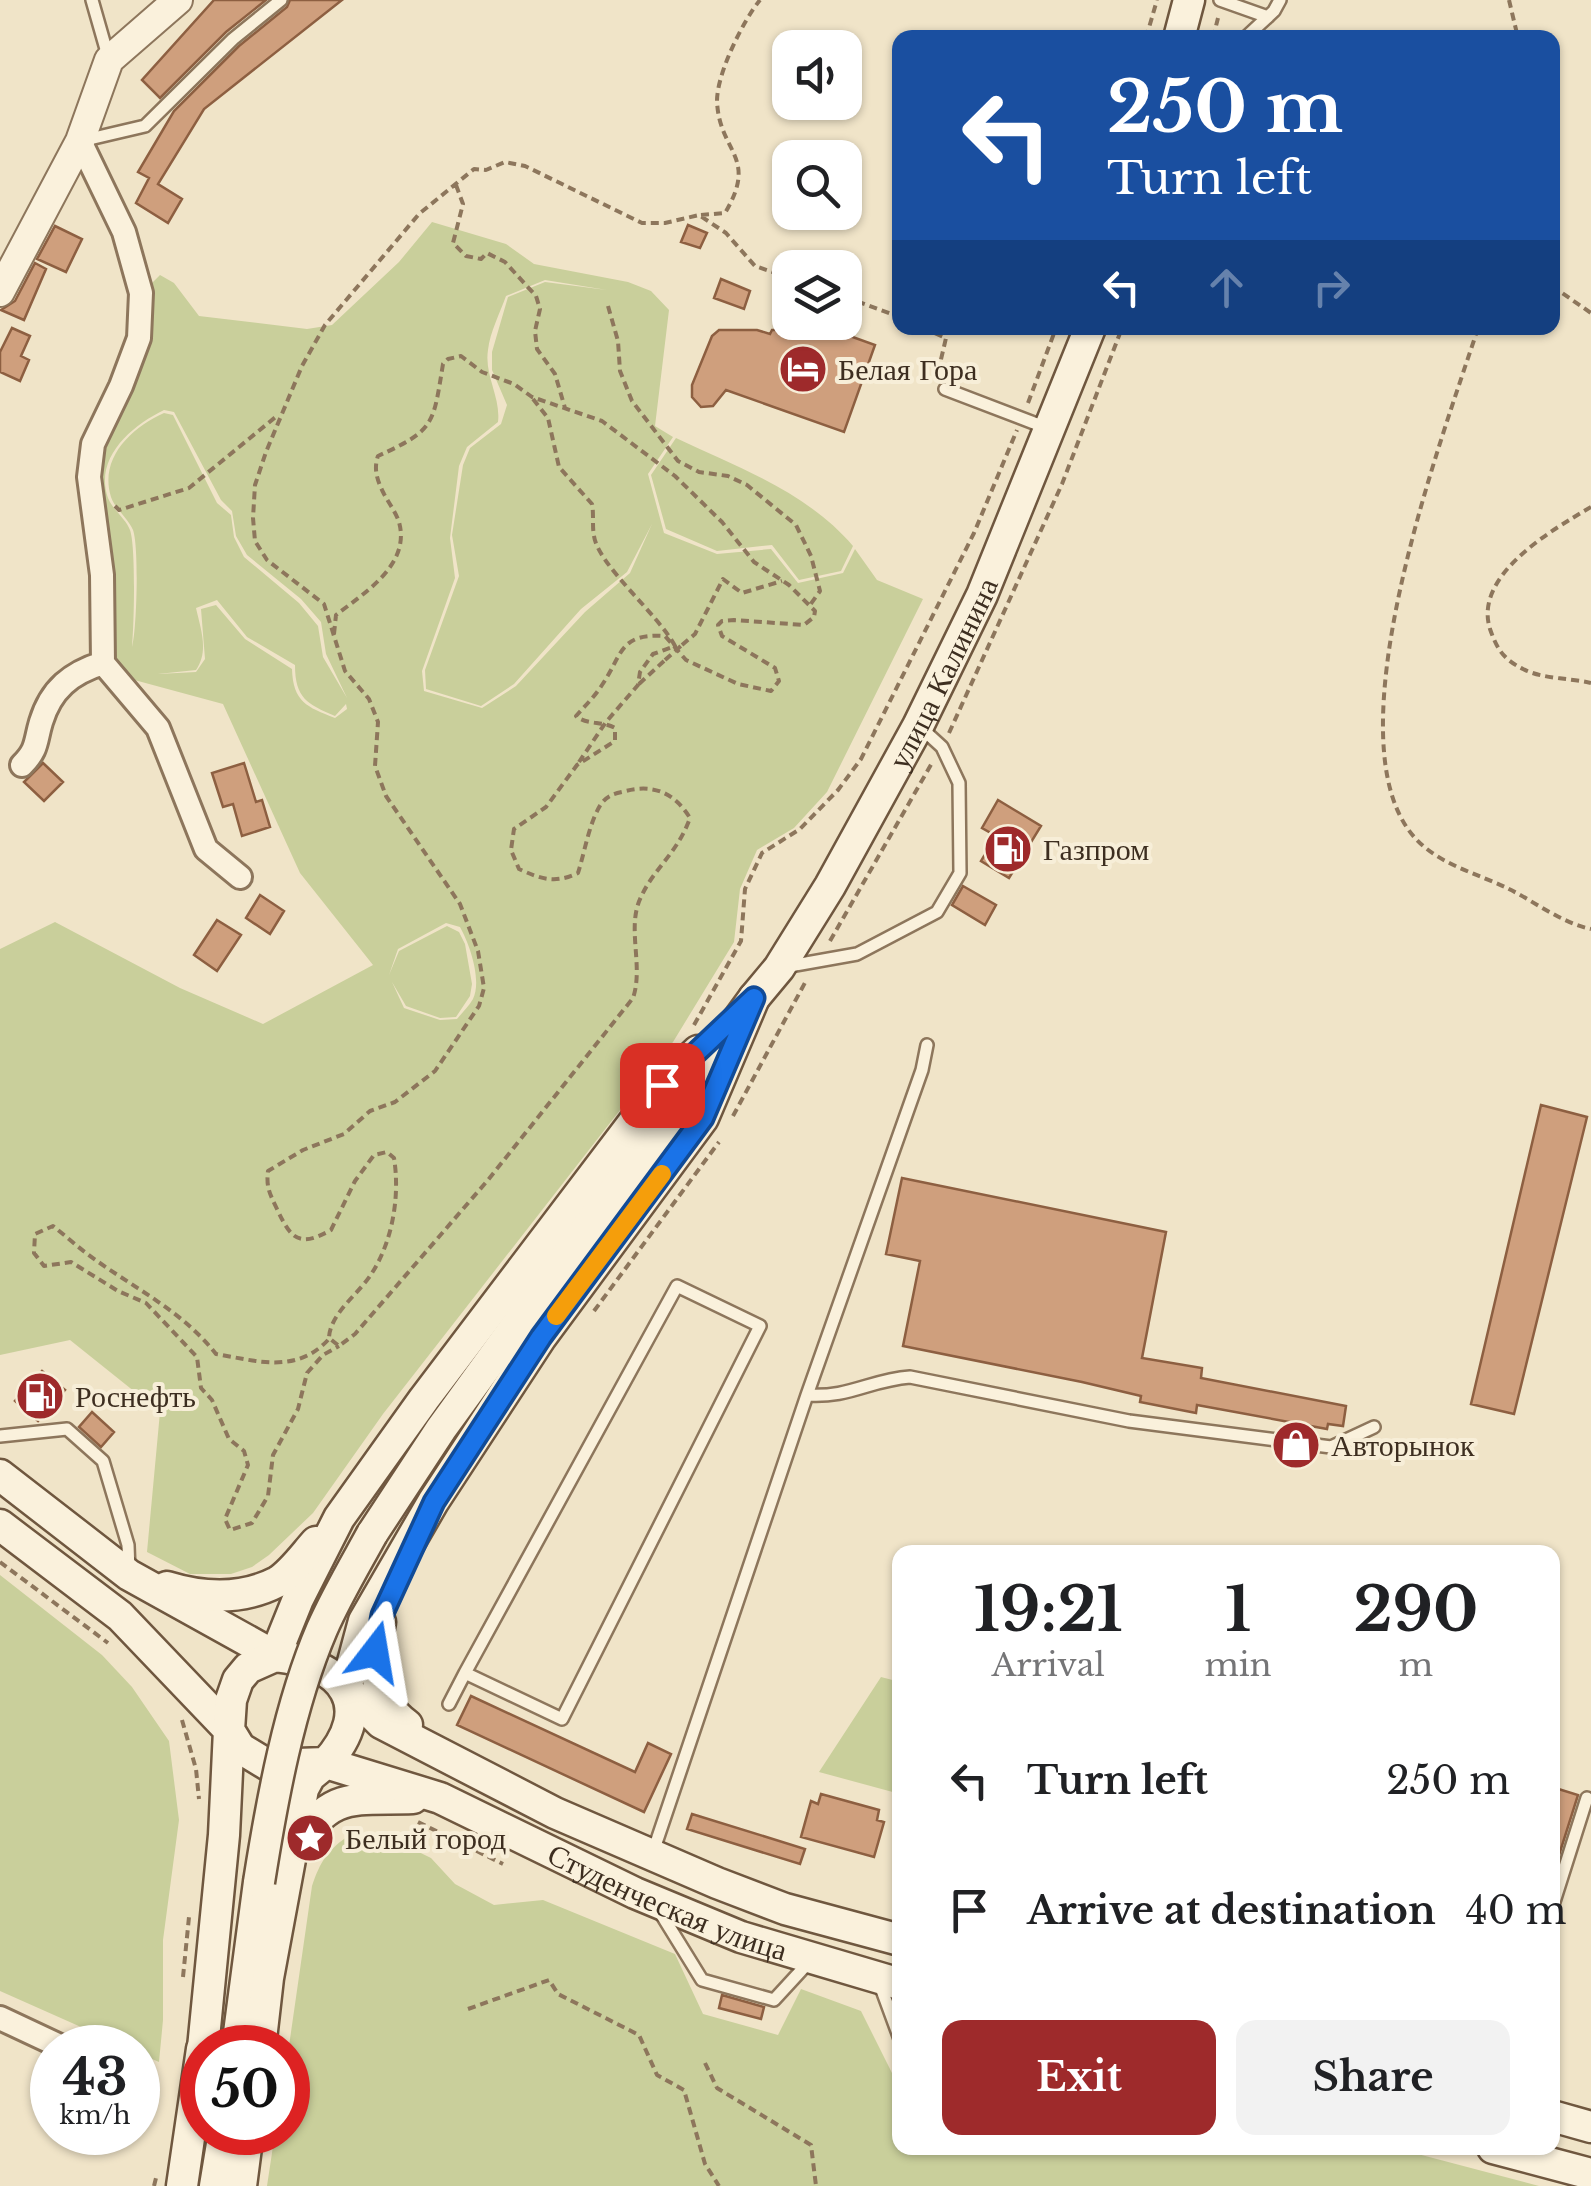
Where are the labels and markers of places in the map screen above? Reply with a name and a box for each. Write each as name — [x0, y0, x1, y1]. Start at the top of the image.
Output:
hotel icon: Белая Гора — [777, 343, 829, 395]
place label: Белая Гора — [838, 351, 977, 388]
fuel station icon: Газпром — [982, 823, 1034, 875]
place label: Газпром — [1043, 831, 1149, 868]
pin — [620, 1043, 705, 1128]
fuel station icon: Роснефть — [14, 1370, 66, 1422]
place label: Роснефть — [75, 1378, 196, 1415]
shop icon: Авторынок — [1270, 1419, 1322, 1471]
place label: Авторынок — [1331, 1427, 1475, 1464]
place icon: Белый город — [284, 1812, 336, 1864]
place label: Белый город — [345, 1820, 506, 1857]

